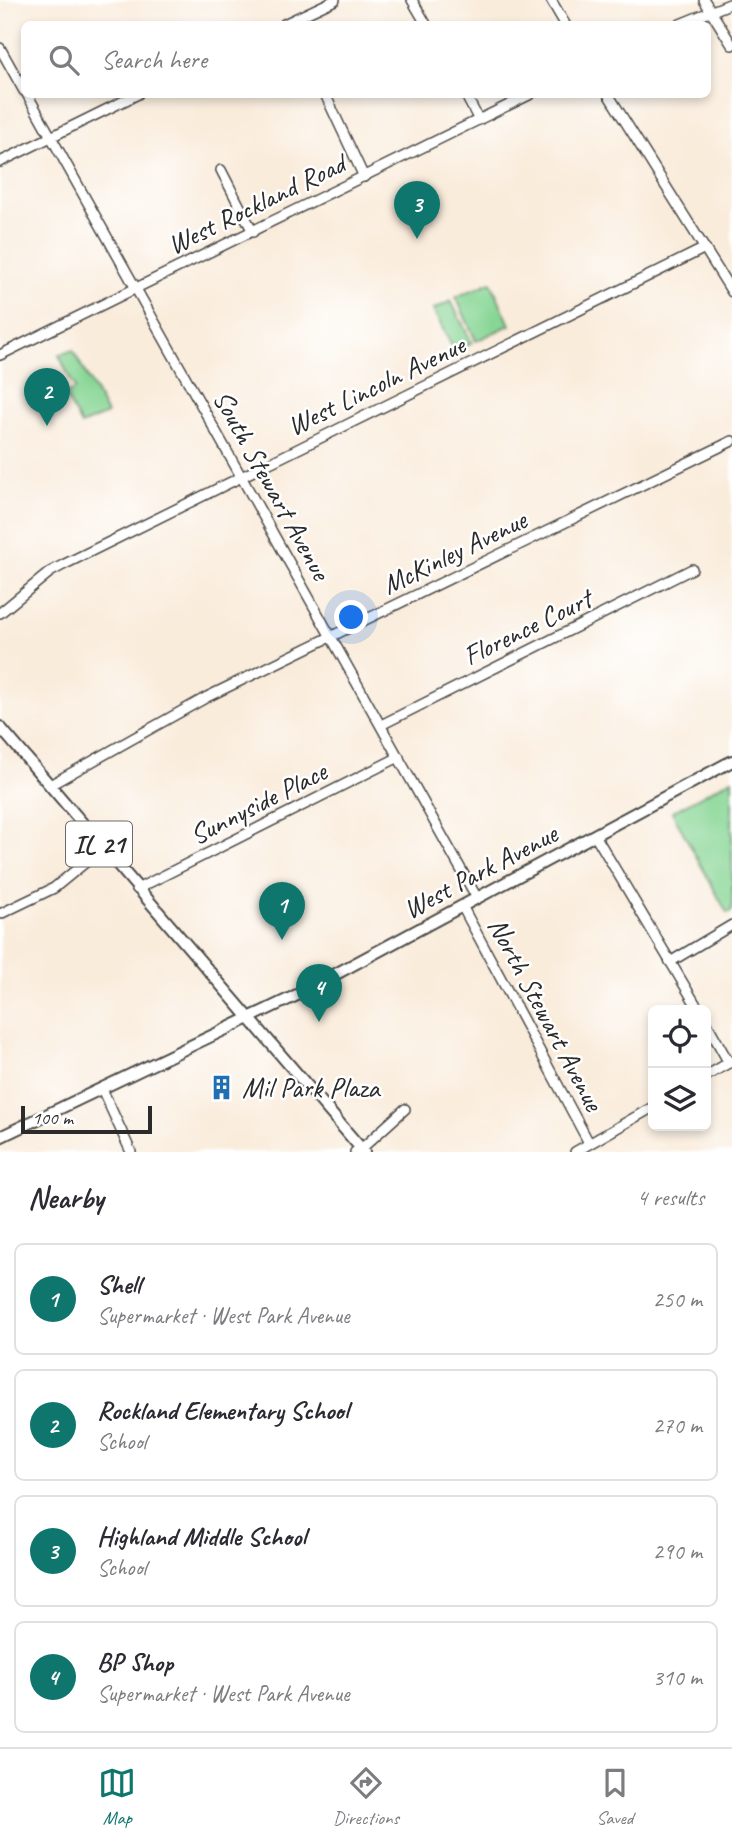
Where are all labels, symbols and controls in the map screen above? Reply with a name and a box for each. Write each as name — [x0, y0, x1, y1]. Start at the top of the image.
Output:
search box — [21, 21, 711, 98]
icon: search — [45, 41, 83, 79]
text: Search here — [101, 43, 207, 76]
street label: West Rockland Road — [162, 144, 354, 262]
pin: 3 — [394, 181, 440, 239]
street label: West Lincoln Avenue — [282, 326, 472, 443]
pin: 2 — [24, 368, 70, 426]
street label: South Stewart Avenue — [205, 384, 339, 588]
street label: McKinley Avenue — [376, 501, 534, 602]
street label: Florence Court — [457, 579, 600, 673]
your location — [334, 600, 368, 634]
street label: Sunnyside Place — [184, 753, 334, 852]
street label: West Park Avenue — [397, 815, 565, 926]
road number: IL 21 — [66, 822, 132, 866]
pin: 1 — [259, 882, 305, 940]
street label: North Stewart Avenue — [480, 911, 613, 1118]
pin: 4 — [296, 964, 342, 1022]
map controls — [648, 1005, 711, 1131]
button: locate — [648, 1005, 711, 1068]
button: layers — [648, 1068, 711, 1131]
place label: Mil Park Plaza — [242, 1070, 381, 1105]
building icon: Mil Park Plaza — [208, 1073, 236, 1101]
scale bar — [21, 1103, 152, 1135]
text: 100 m — [32, 1106, 73, 1130]
text: Nearby — [28, 1179, 104, 1217]
text: 4 results — [637, 1183, 704, 1212]
text: Shell — [97, 1268, 141, 1301]
text: 1 — [48, 1285, 58, 1314]
text: 250 m — [653, 1285, 702, 1314]
text: Supermarket · West Park Avenue — [97, 1301, 349, 1330]
text: Rockland Elementary School — [97, 1394, 348, 1427]
text: 2 — [48, 1411, 58, 1440]
text: 270 m — [653, 1411, 702, 1440]
text: School — [97, 1427, 146, 1456]
text: Highland Middle School — [97, 1520, 306, 1553]
text: 3 — [48, 1537, 58, 1566]
text: 290 m — [653, 1537, 702, 1566]
text: School — [97, 1553, 146, 1582]
text: BP Shop — [97, 1646, 173, 1679]
text: 4 — [48, 1663, 58, 1692]
text: 310 m — [653, 1663, 702, 1692]
text: Supermarket · West Park Avenue — [97, 1679, 349, 1708]
tab: Map — [98, 1764, 136, 1830]
tab: Directions — [333, 1764, 399, 1830]
tab: Saved — [596, 1764, 634, 1830]

